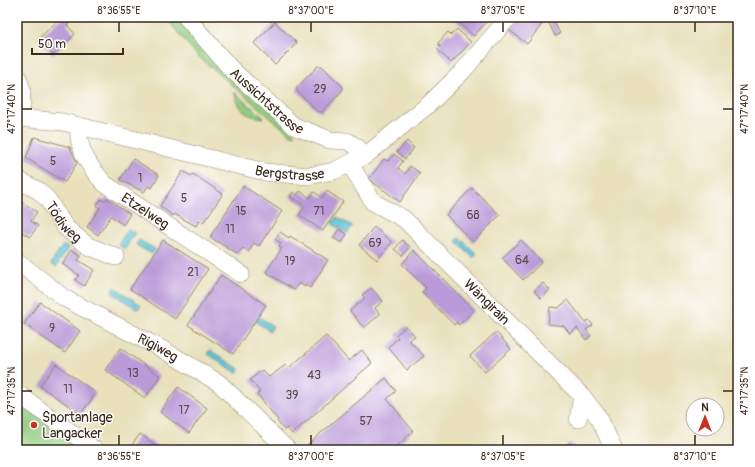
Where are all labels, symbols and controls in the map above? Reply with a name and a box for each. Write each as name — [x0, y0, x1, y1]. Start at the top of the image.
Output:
text: 8°36'55"E — [98, 5, 140, 17]
text: 8°37'00"E — [288, 5, 334, 17]
text: 8°37'05"E — [481, 5, 525, 17]
text: 8°37'10"E — [674, 5, 716, 17]
scale bar — [32, 30, 123, 56]
text: 50 m — [38, 37, 66, 52]
street label: Aussichtstrasse — [227, 64, 306, 137]
house number: 29 — [314, 82, 326, 97]
text: 47°17'40"N — [6, 84, 18, 134]
text: 47°17'40"N — [739, 84, 751, 134]
house number: 5 — [50, 154, 56, 169]
street label: Bergstrasse — [253, 161, 326, 185]
house number: 1 — [138, 171, 142, 186]
street label: Etzelweg — [118, 189, 173, 233]
house number: 5 — [181, 191, 187, 206]
street label: Tödiweg — [42, 198, 85, 246]
house number: 15 — [235, 204, 247, 219]
house number: 71 — [313, 204, 325, 219]
house number: 68 — [466, 208, 480, 223]
house number: 11 — [225, 222, 235, 237]
house number: 69 — [368, 236, 382, 251]
house number: 64 — [515, 253, 529, 268]
house number: 19 — [285, 254, 295, 269]
house number: 21 — [187, 265, 199, 280]
street label: Wängirain — [461, 275, 514, 328]
house number: 9 — [49, 321, 55, 336]
street label: Rigiweg — [135, 329, 181, 365]
house number: 13 — [127, 366, 139, 381]
text: 47°17'35"N — [6, 367, 18, 415]
text: 47°17'35"N — [739, 367, 751, 415]
house number: 43 — [307, 368, 321, 383]
house number: 11 — [63, 382, 73, 397]
house number: 39 — [286, 388, 298, 403]
north arrow — [685, 397, 725, 437]
text: N — [701, 401, 709, 414]
house number: 17 — [178, 403, 190, 418]
place label: Sportanlage Langacker — [42, 409, 113, 442]
house number: 57 — [360, 414, 373, 429]
marker: Sportanlage Langacker — [29, 420, 39, 430]
text: 8°36'55"E — [98, 451, 140, 463]
text: 8°37'00"E — [288, 451, 334, 463]
text: 8°37'05"E — [481, 451, 525, 463]
text: 8°37'10"E — [674, 451, 716, 463]

